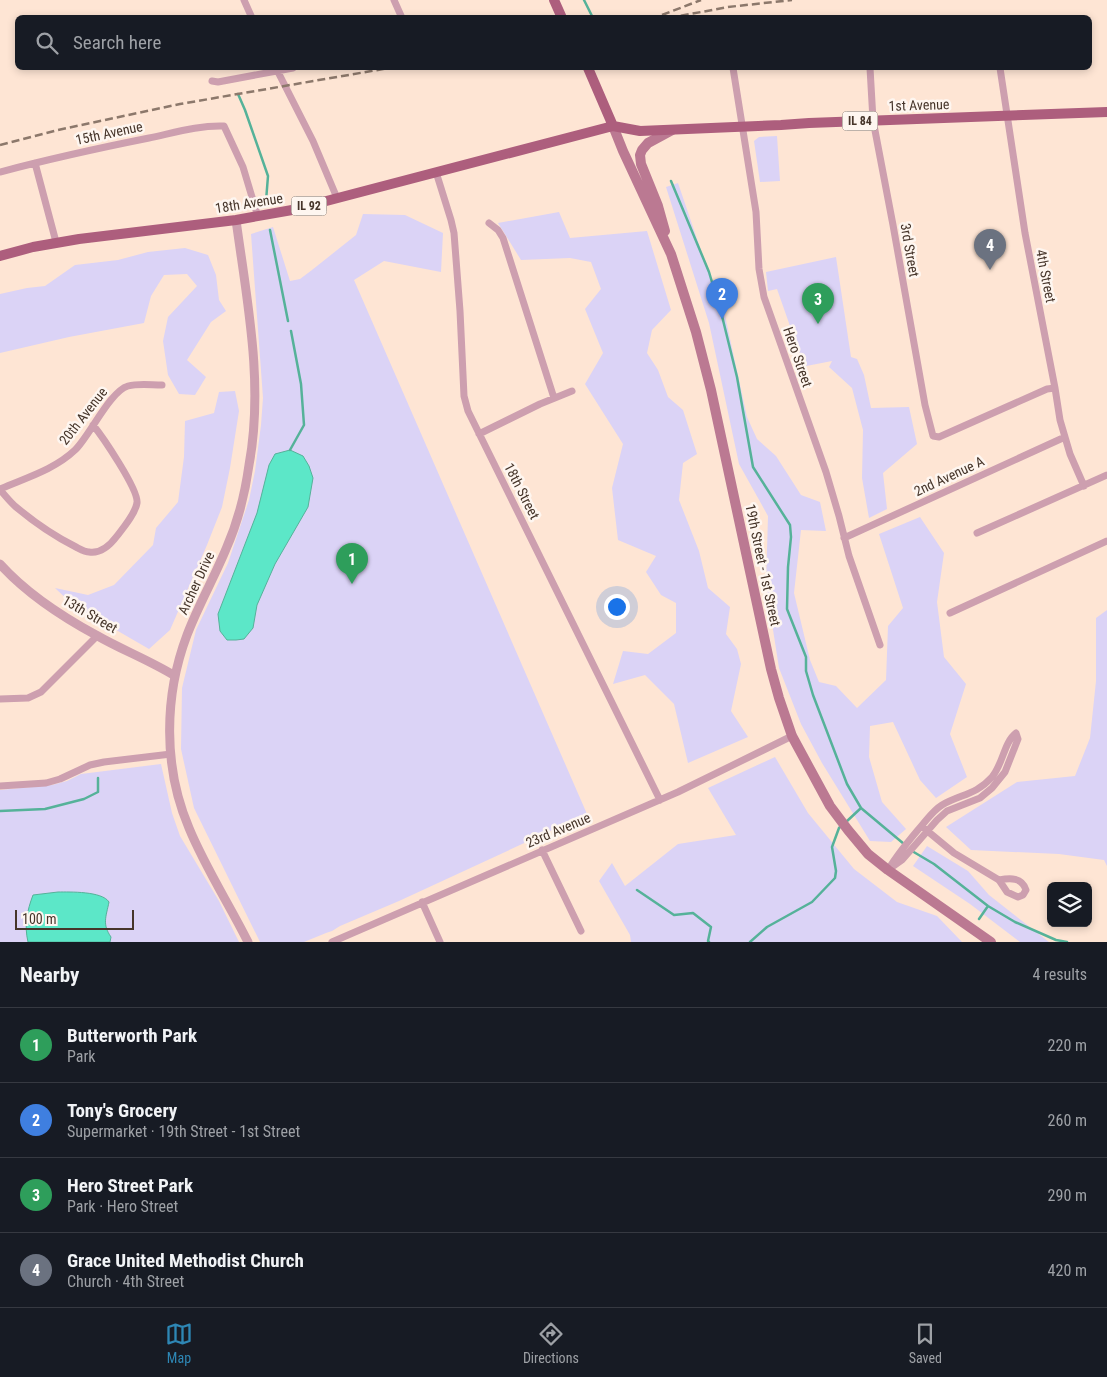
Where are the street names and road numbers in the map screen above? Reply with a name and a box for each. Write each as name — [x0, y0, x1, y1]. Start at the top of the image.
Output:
street label: 1st Avenue — [888, 96, 950, 114]
road number: IL 84 — [842, 112, 878, 130]
street label: 15th Avenue — [74, 118, 144, 148]
street label: 18th Avenue — [214, 190, 284, 216]
road number: IL 92 — [292, 197, 326, 216]
street label: 3rd Street — [897, 222, 923, 278]
street label: 4th Street — [1033, 248, 1059, 304]
street label: Hero Street — [780, 325, 816, 389]
street label: 20th Avenue — [56, 384, 111, 448]
street label: 2nd Avenue A — [911, 453, 987, 499]
street label: 18th Street — [501, 460, 543, 522]
street label: 19th Street - 1st Street — [742, 503, 784, 627]
street label: Archer Drive — [175, 549, 218, 617]
street label: 13th Street — [60, 592, 120, 636]
street label: 23rd Avenue — [523, 809, 593, 851]

